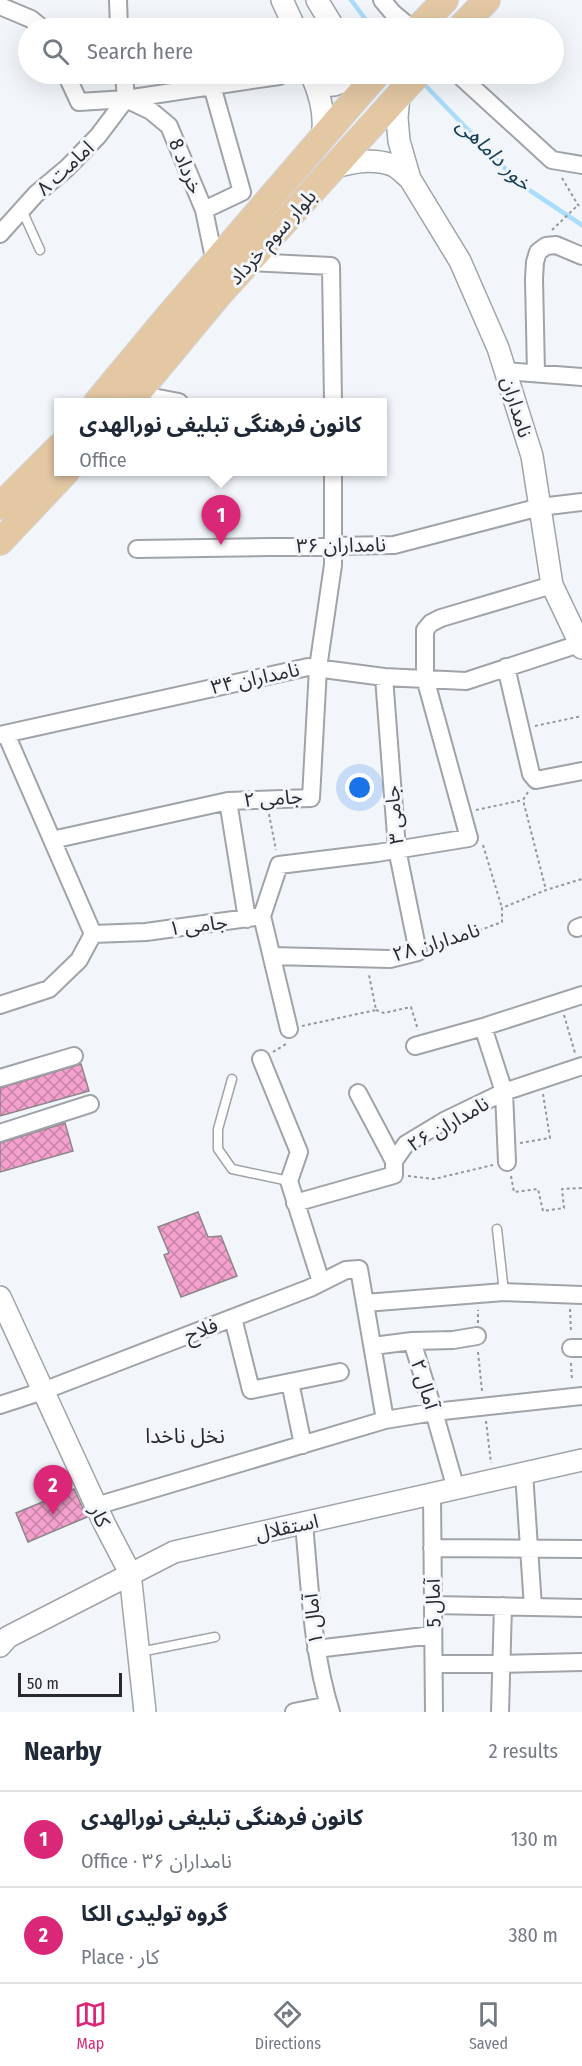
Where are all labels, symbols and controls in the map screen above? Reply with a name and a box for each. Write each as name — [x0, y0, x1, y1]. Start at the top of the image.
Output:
search box — [18, 18, 564, 84]
icon: search — [39, 35, 72, 68]
text: Search here — [87, 38, 193, 65]
water label: خور داماهی — [451, 112, 537, 197]
street label: امامت ۸ — [31, 135, 99, 201]
street label: خرداد 8 — [164, 135, 208, 197]
street label: بلوار سوم خرداد — [223, 184, 323, 292]
street label: نامداران — [496, 374, 538, 440]
popup — [54, 398, 387, 476]
text: کانون فرهنگی تبلیغی نورالهدی — [79, 411, 362, 438]
text: Office — [79, 448, 127, 472]
pin: 1 — [202, 496, 240, 545]
street label: نامداران ۳۶ — [296, 532, 386, 558]
street label: نامداران ۳۴ — [208, 657, 302, 699]
your location — [345, 773, 374, 802]
street label: جامی ۲ — [243, 784, 303, 812]
street label: جامی ۳ — [379, 785, 409, 845]
street label: جامی ۱ — [167, 909, 229, 941]
street label: نامداران ۲۸ — [389, 917, 483, 967]
street label: نامداران ۲۶ — [403, 1091, 493, 1157]
street label: فلاح — [181, 1313, 222, 1350]
street label: آمال ۲ — [406, 1356, 444, 1413]
district label: نخل ناخدا — [145, 1423, 225, 1449]
pin: 2 — [34, 1466, 72, 1515]
street label: کار — [84, 1500, 116, 1531]
street label: استقلال — [253, 1509, 321, 1545]
street label: آمال 5 — [421, 1577, 445, 1628]
street label: آمال ۱ — [298, 1591, 328, 1646]
scale bar — [18, 1670, 122, 1698]
text: 50 m — [27, 1674, 59, 1693]
text: Nearby — [24, 1736, 101, 1767]
text: 2 results — [489, 1739, 558, 1763]
text: کانون فرهنگی تبلیغی نورالهدی — [81, 1804, 363, 1831]
text: 1 — [39, 1827, 48, 1851]
text: 130 m — [511, 1827, 558, 1851]
text: Office · نامداران ۳۶ — [81, 1849, 232, 1873]
text: گروه تولیدی الکا — [81, 1900, 228, 1927]
text: 2 — [39, 1923, 48, 1947]
text: 380 m — [508, 1923, 558, 1947]
text: Place · کار — [81, 1945, 159, 1969]
tab: Map — [74, 1998, 107, 2053]
tab: Directions — [255, 1998, 321, 2053]
tab: Saved — [469, 1998, 508, 2053]

